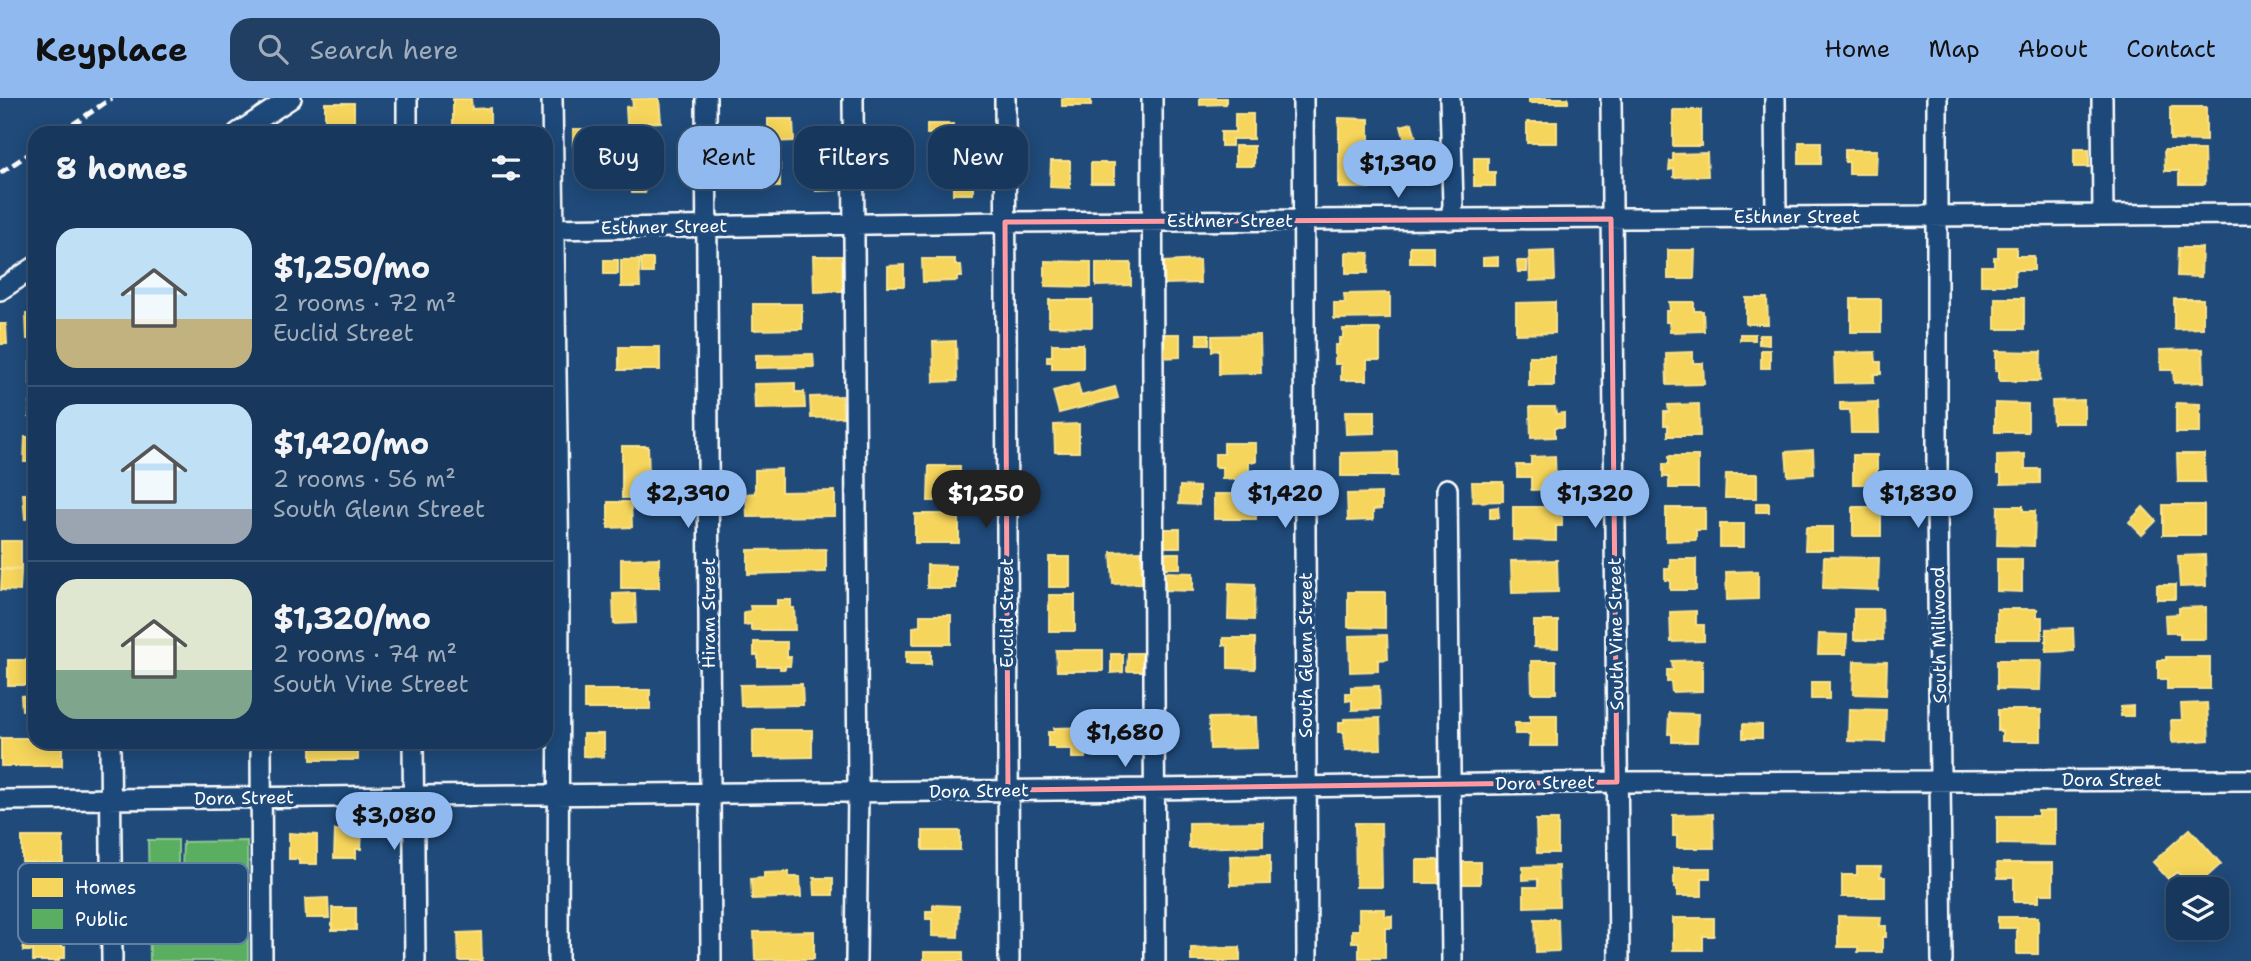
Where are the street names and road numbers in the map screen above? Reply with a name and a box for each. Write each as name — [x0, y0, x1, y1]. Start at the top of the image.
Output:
street label: Esthner Street — [1734, 205, 1860, 229]
street label: Esthner Street — [1167, 209, 1293, 233]
street label: Esthner Street — [601, 214, 728, 240]
street label: Hiram Street — [697, 557, 721, 668]
street label: South Vine Street — [1603, 557, 1629, 711]
street label: Euclid Street — [995, 558, 1019, 668]
street label: South Millwood — [1926, 566, 1952, 704]
street label: South Glenn Street — [1294, 572, 1318, 738]
street label: Dora Street — [2062, 768, 2162, 792]
street label: Dora Street — [1495, 770, 1595, 796]
street label: Dora Street — [929, 778, 1029, 804]
street label: Dora Street — [194, 785, 294, 811]

